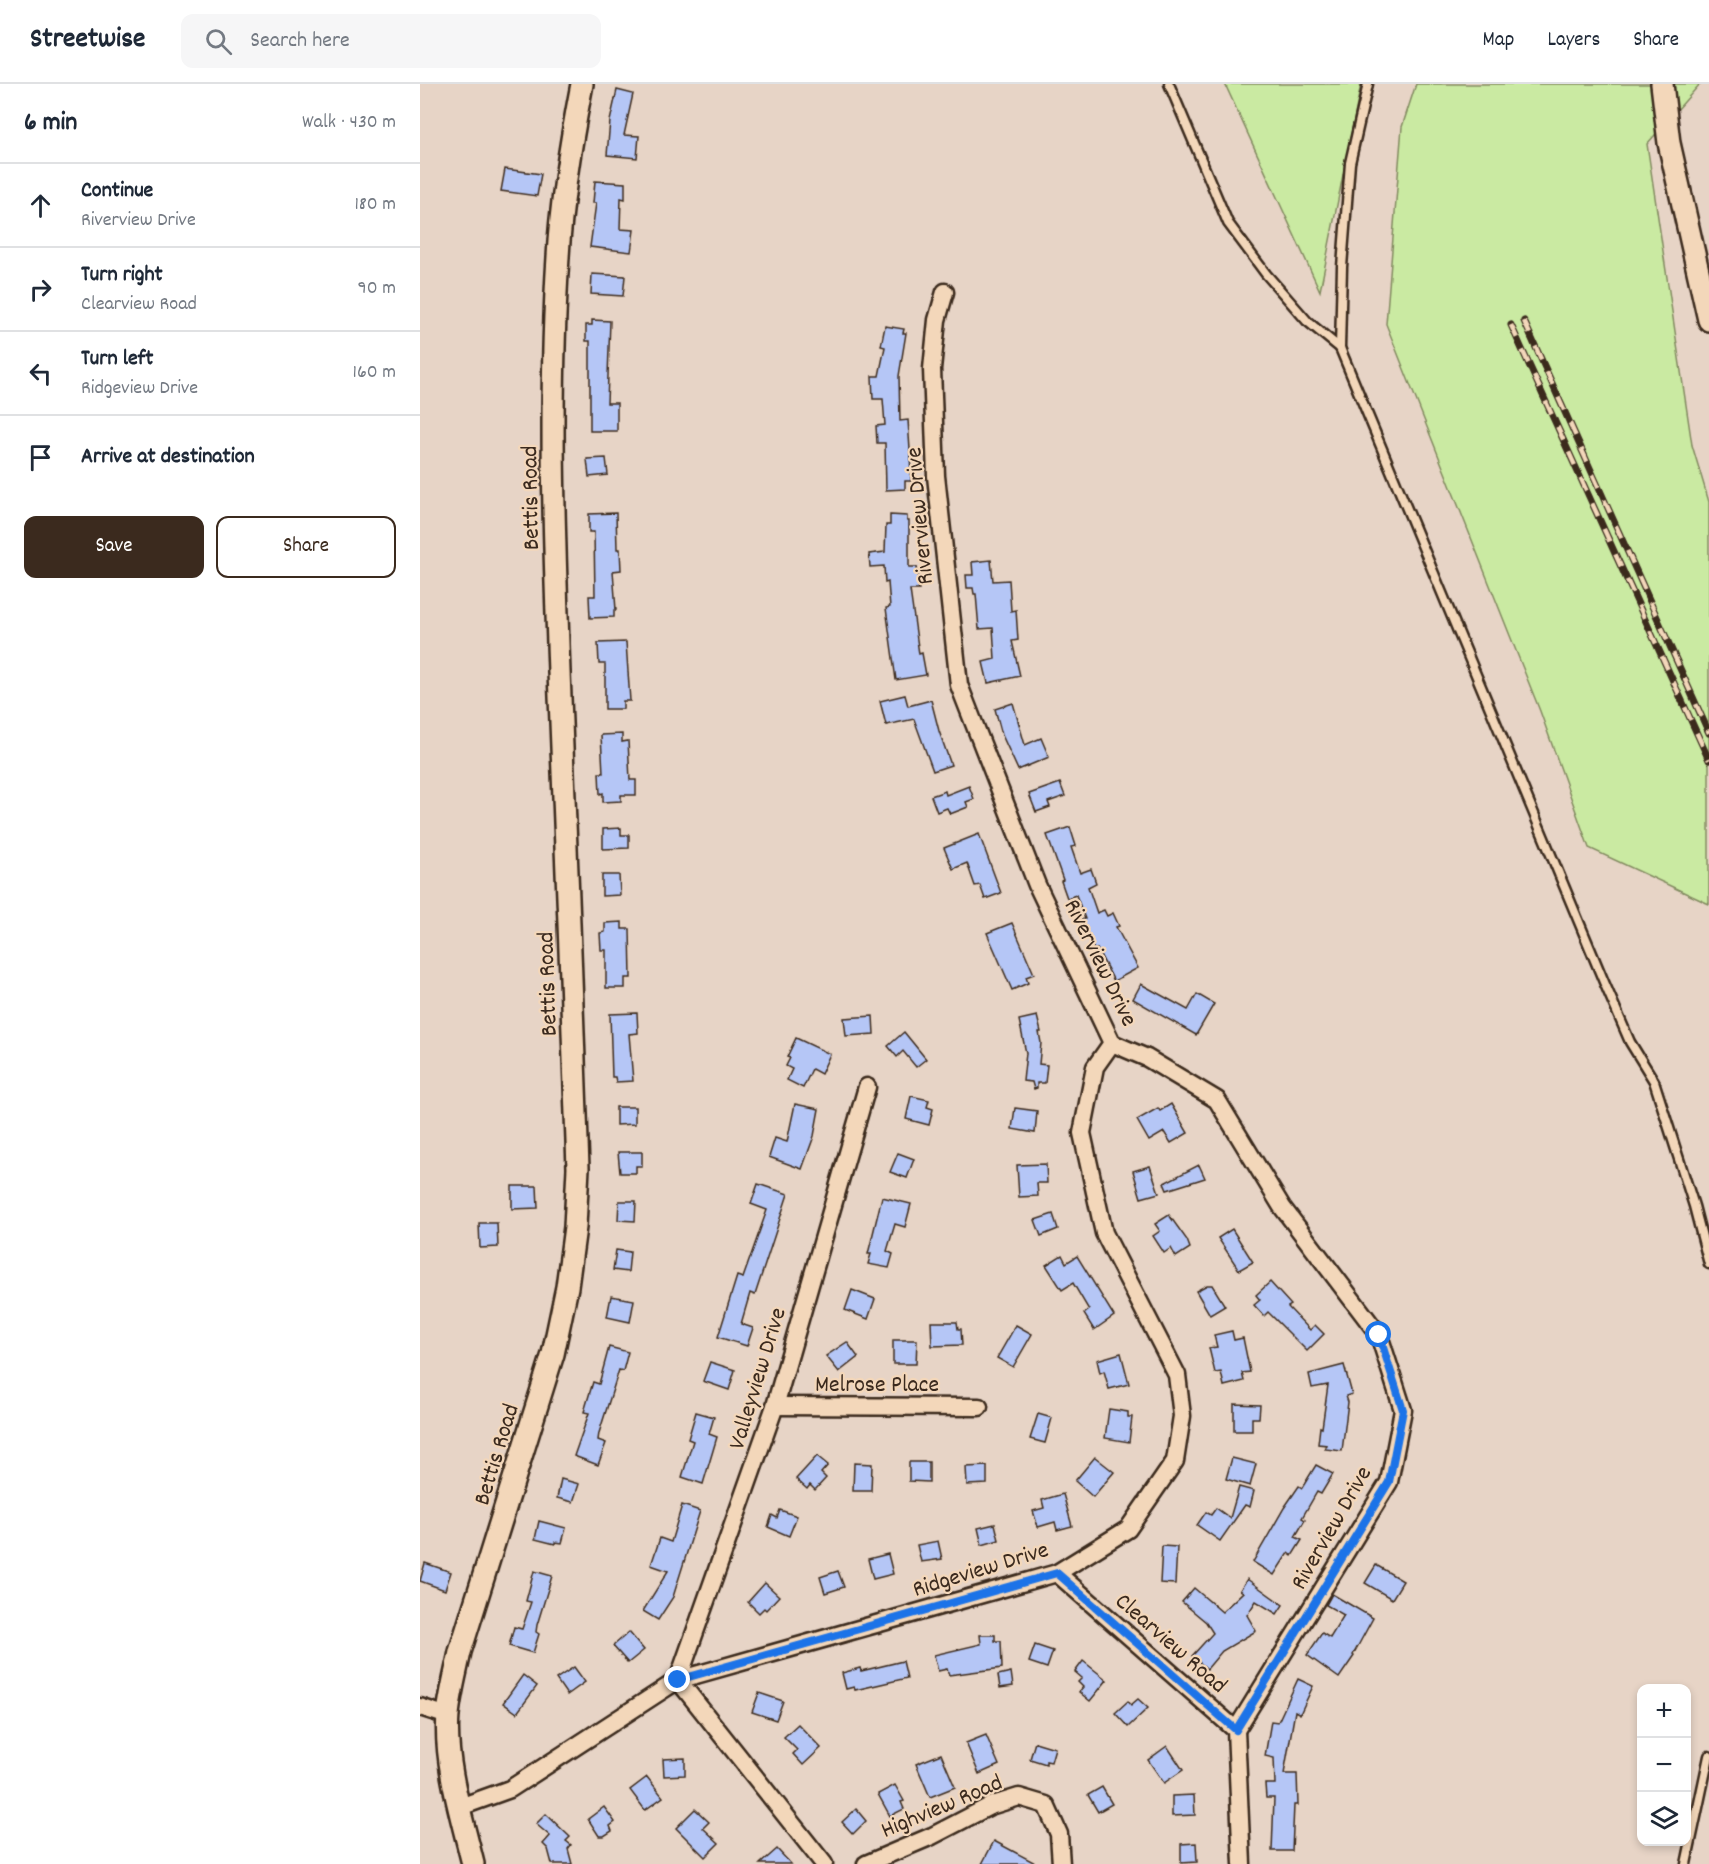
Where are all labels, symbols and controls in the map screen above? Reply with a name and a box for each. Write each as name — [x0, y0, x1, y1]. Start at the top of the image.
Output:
search box — [181, 14, 601, 68]
text: Streetwise — [30, 21, 145, 61]
icon: search — [202, 25, 235, 58]
text: Search here — [250, 26, 350, 57]
text: Map — [1483, 26, 1514, 56]
text: Layers — [1547, 26, 1600, 56]
text: Share — [1633, 26, 1679, 56]
text: 6 min — [24, 105, 77, 142]
text: Walk · 430 m — [302, 109, 396, 137]
text: Continue — [81, 176, 153, 207]
icon: ahead — [24, 189, 57, 222]
text: 180 m — [354, 191, 396, 219]
text: Riverview Drive — [81, 207, 196, 235]
text: Turn right — [81, 260, 163, 291]
icon: right — [24, 273, 57, 306]
text: 90 m — [358, 275, 396, 303]
text: Clearview Road — [81, 291, 197, 319]
text: Turn left — [81, 344, 153, 375]
icon: left — [24, 357, 57, 390]
text: 160 m — [353, 359, 396, 387]
text: Ridgeview Drive — [81, 375, 198, 403]
icon: arrive — [24, 441, 57, 474]
text: Arrive at destination — [81, 442, 255, 473]
street label: Bettis Road — [514, 445, 550, 551]
street label: Riverview Drive — [898, 446, 944, 586]
button: Save — [24, 516, 204, 578]
button: Share — [216, 516, 396, 578]
street label: Riverview Drive — [1054, 894, 1145, 1033]
street label: Bettis Road — [530, 931, 568, 1037]
street label: Valleyview Drive — [721, 1304, 797, 1454]
route start — [1365, 1321, 1391, 1347]
street label: Melrose Place — [815, 1369, 939, 1403]
street label: Bettis Road — [466, 1400, 529, 1510]
street label: Riverview Drive — [1283, 1460, 1382, 1597]
street label: Ridgeview Drive — [909, 1534, 1053, 1608]
street label: Clearview Road — [1106, 1586, 1234, 1703]
route end — [664, 1666, 690, 1692]
map controls — [1637, 1684, 1691, 1846]
button: + — [1637, 1684, 1691, 1738]
button: − — [1637, 1738, 1691, 1792]
street label: Highview Road — [876, 1767, 1008, 1849]
button: layers — [1637, 1792, 1691, 1846]

